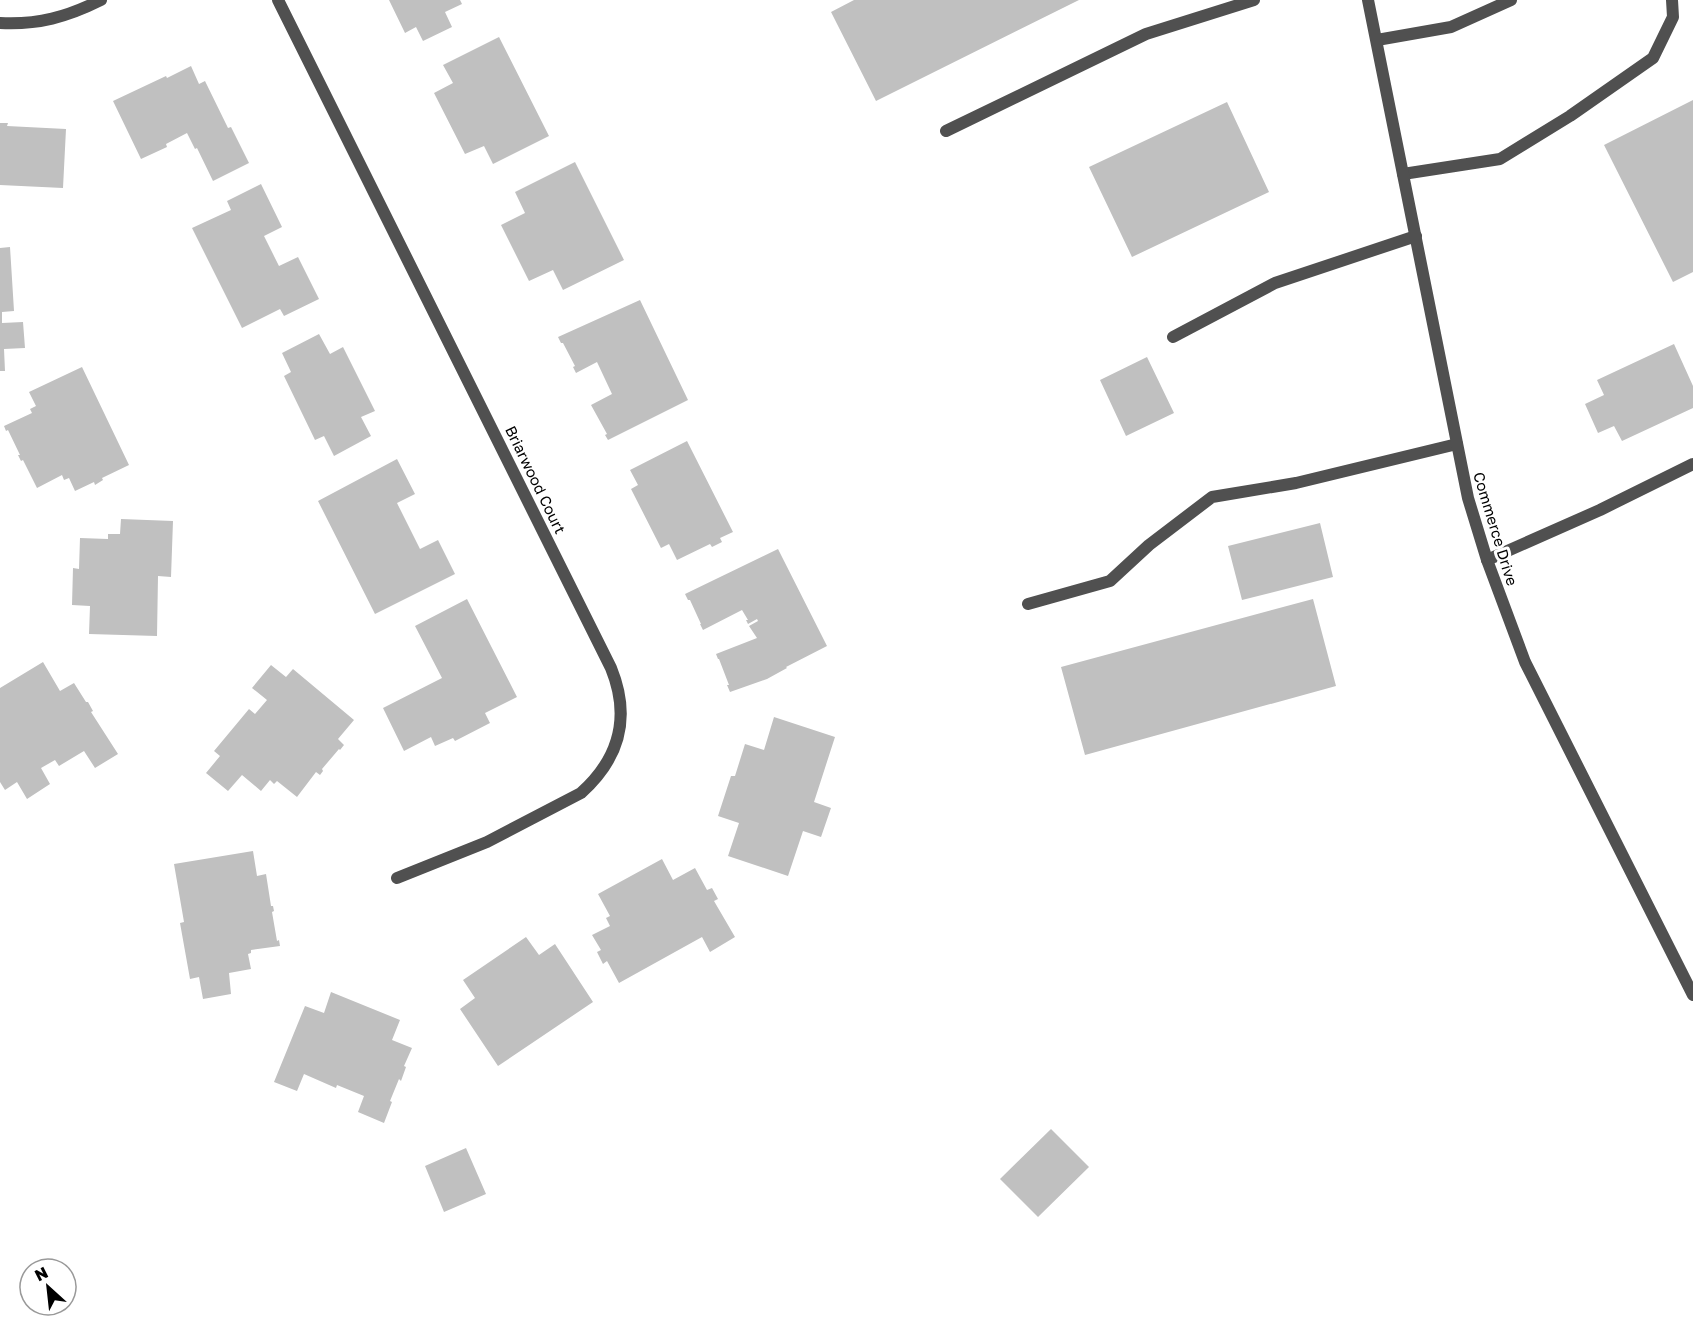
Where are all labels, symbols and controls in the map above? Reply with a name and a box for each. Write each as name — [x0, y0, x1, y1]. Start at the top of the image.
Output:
street label: Briarwood Court — [502, 423, 570, 537]
street label: Commerce Drive — [1470, 470, 1522, 588]
north arrow — [18, 1257, 78, 1317]
text: N — [31, 1262, 51, 1285]

